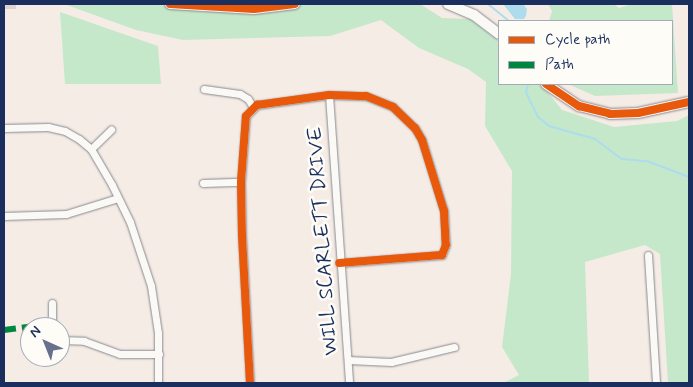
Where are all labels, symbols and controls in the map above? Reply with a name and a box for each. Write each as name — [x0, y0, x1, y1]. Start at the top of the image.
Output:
legend — [498, 20, 673, 85]
text: Cycle path — [545, 30, 610, 50]
text: Path — [545, 55, 574, 75]
street label: WILL SCARLETT DRIVE — [303, 126, 343, 356]
north arrow — [20, 317, 70, 367]
text: N — [26, 322, 45, 342]

